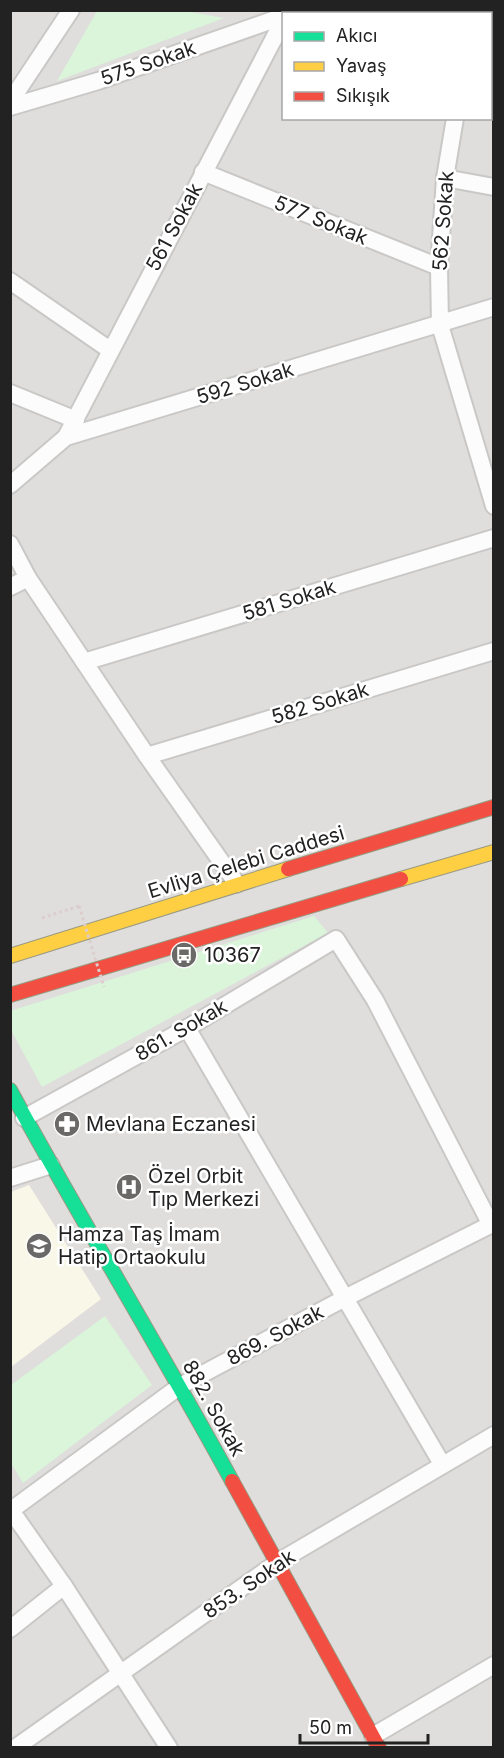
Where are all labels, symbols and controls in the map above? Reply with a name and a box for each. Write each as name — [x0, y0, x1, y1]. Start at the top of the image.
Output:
legend — [282, 12, 492, 120]
text: Akıcı — [336, 25, 377, 46]
street label: 575 Sokak — [97, 36, 199, 90]
text: Yavaş — [336, 55, 386, 76]
text: Sıkışık — [336, 85, 390, 106]
street label: 562 Sokak — [428, 170, 458, 272]
street label: 561 Sokak — [141, 179, 207, 275]
street label: 577 Sokak — [271, 190, 371, 250]
street label: 592 Sokak — [193, 357, 297, 409]
street label: 581 Sokak — [239, 574, 339, 626]
street label: 582 Sokak — [268, 677, 372, 729]
street label: Evliya Çelebi Caddesi — [145, 821, 347, 903]
bus stop icon: 10367 — [169, 940, 199, 970]
place label: 10367 — [204, 943, 261, 967]
street label: 861. Sokak — [131, 994, 231, 1066]
pharmacy icon: Mevlana Eczanesi — [52, 1109, 82, 1139]
place label: Mevlana Eczanesi — [86, 1112, 256, 1136]
place label: Özel Orbit Tıp Merkezi — [148, 1164, 259, 1211]
hospital icon: Özel Orbit Tıp Merkezi — [114, 1172, 144, 1202]
place label: Hamza Taş İmam Hatip Ortaokulu — [58, 1221, 220, 1269]
school or university icon: Hamza Taş İmam Hatip Ortaokulu — [24, 1231, 54, 1261]
street label: 869. Sokak — [223, 1299, 327, 1370]
street label: 882. Sokak — [178, 1356, 250, 1460]
street label: 853. Sokak — [198, 1544, 300, 1624]
scale bar — [300, 1707, 428, 1745]
text: 50 m — [309, 1717, 352, 1738]

